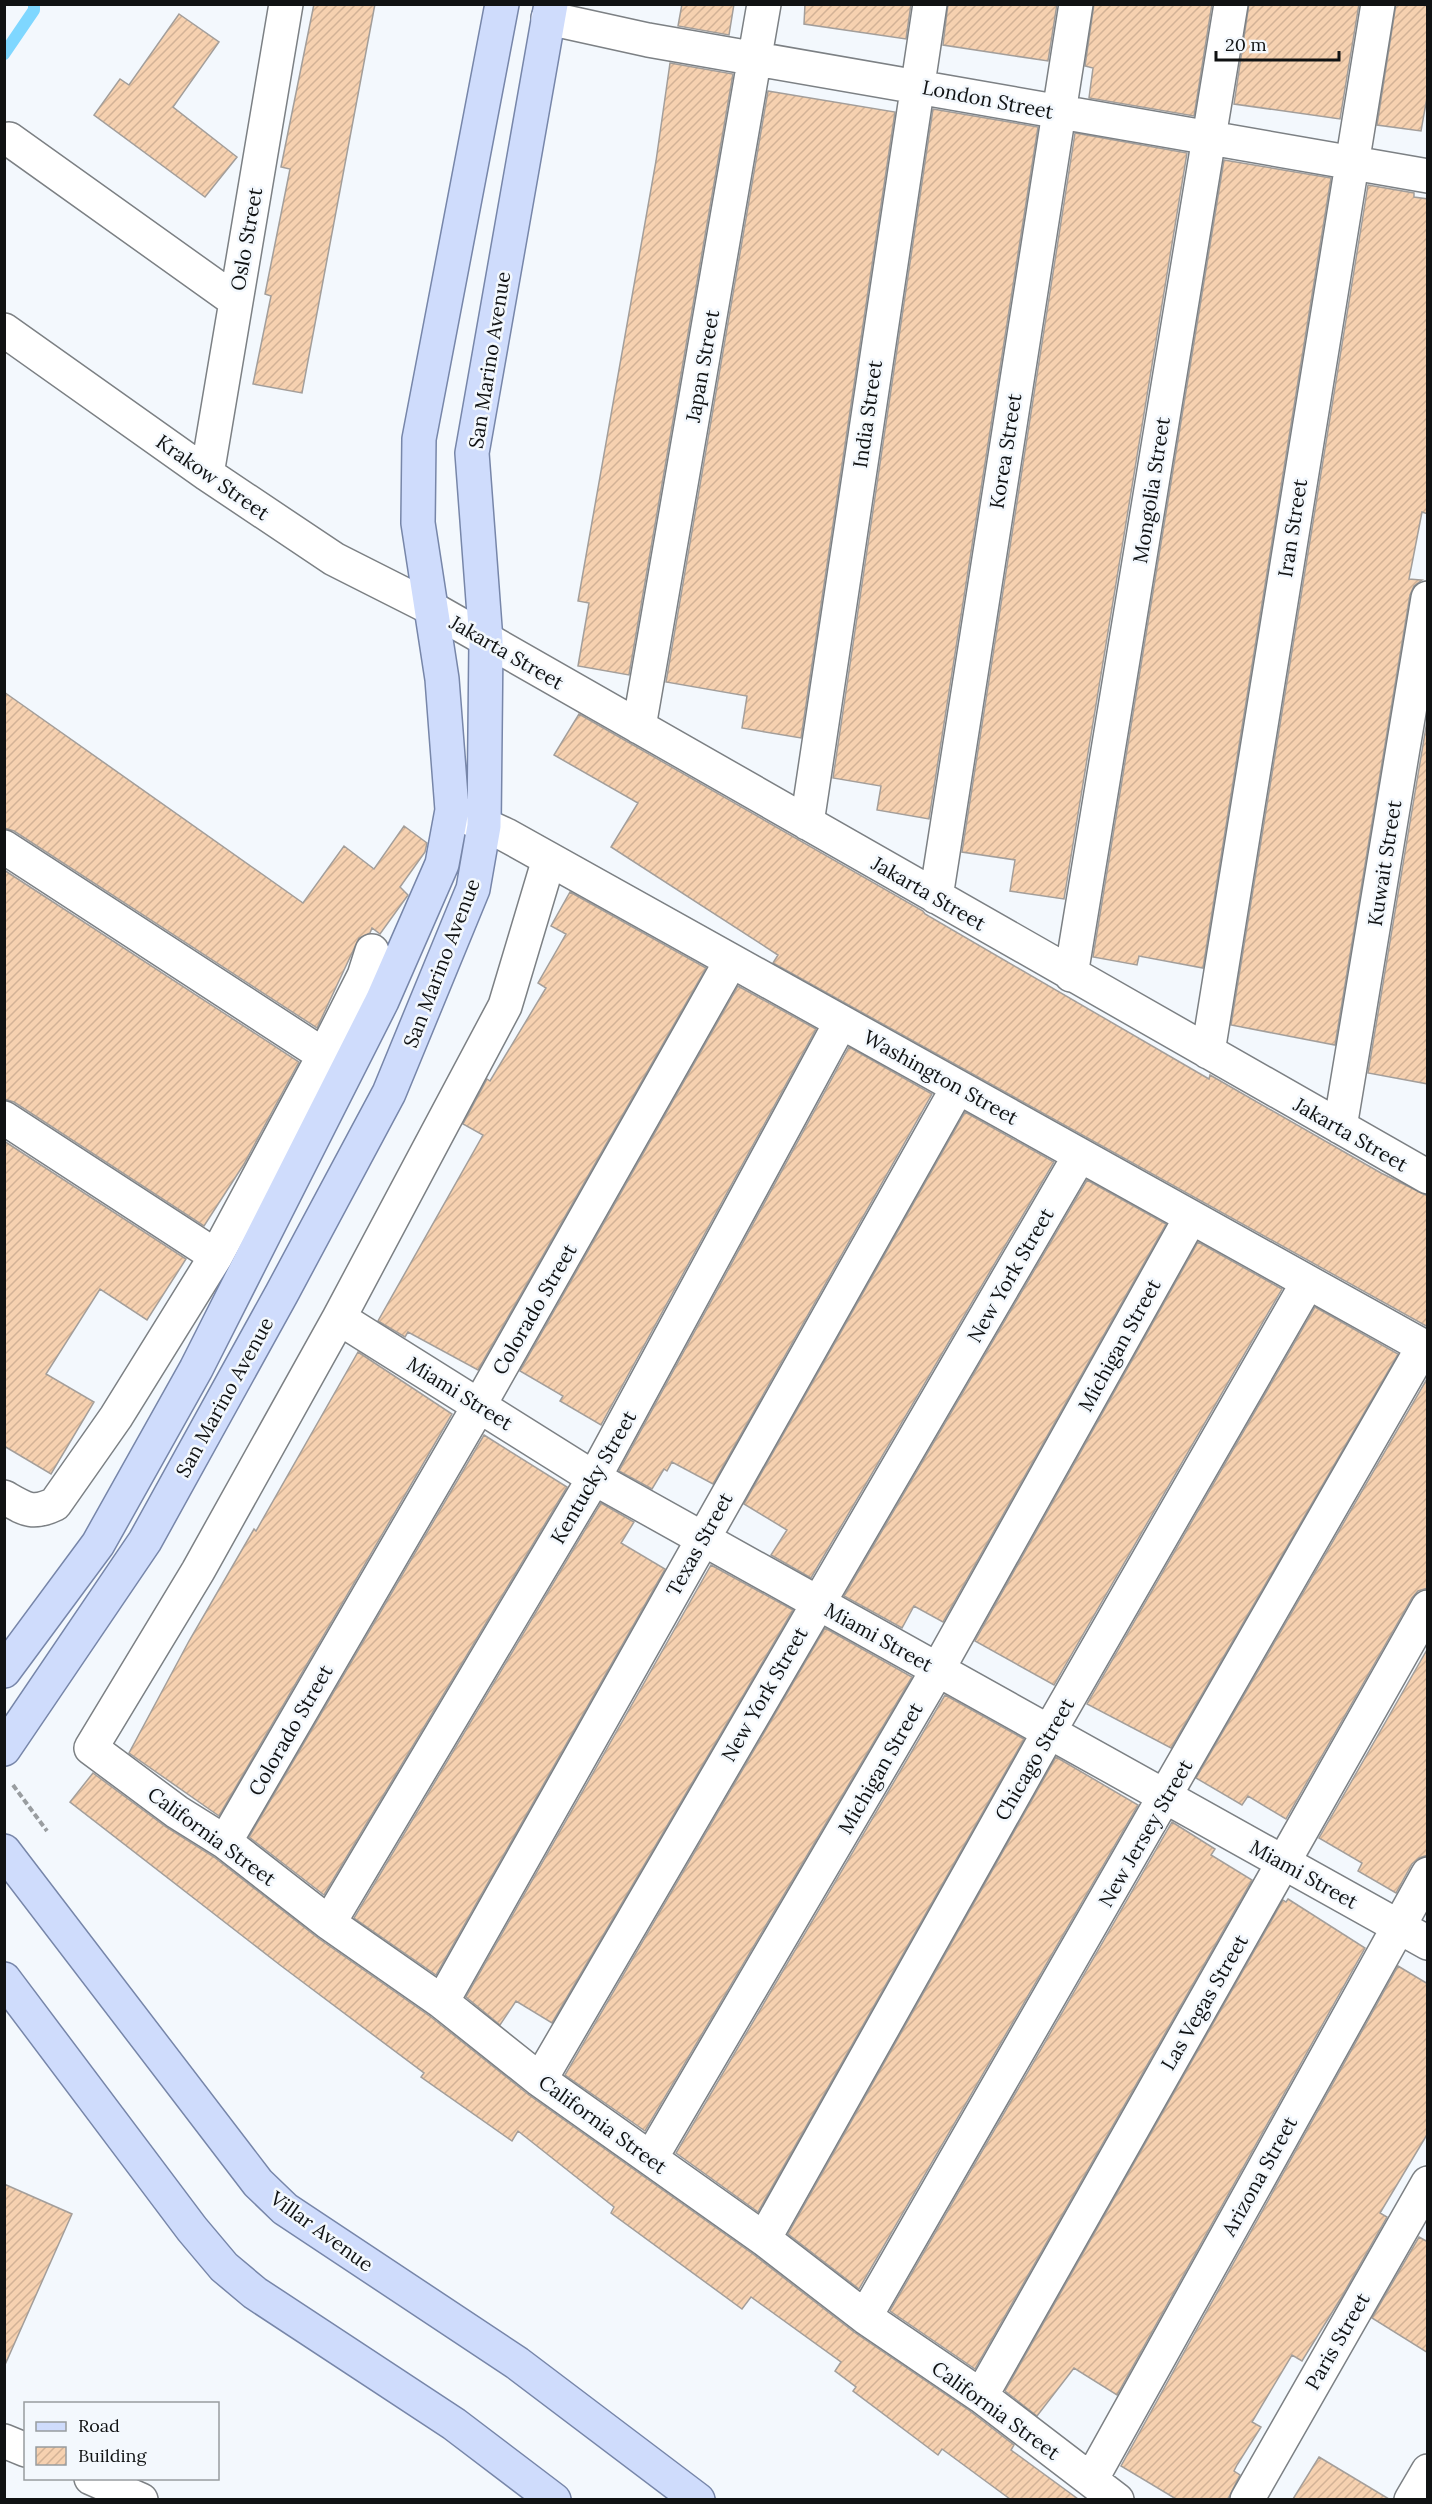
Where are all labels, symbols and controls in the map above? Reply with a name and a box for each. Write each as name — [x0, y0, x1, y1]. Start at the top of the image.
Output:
scale bar — [1216, 24, 1339, 62]
text: 20 m — [1225, 33, 1267, 56]
street label: London Street — [920, 74, 1056, 124]
street label: Oslo Street — [225, 185, 267, 293]
street label: San Marino Avenue — [463, 269, 515, 450]
street label: Japan Street — [680, 308, 724, 425]
street label: India Street — [847, 358, 887, 469]
street label: Korea Street — [984, 391, 1027, 511]
street label: Mongolia Street — [1127, 415, 1175, 565]
street label: Krakow Street — [152, 429, 275, 525]
street label: Iran Street — [1272, 477, 1312, 579]
street label: Jakarta Street — [445, 609, 569, 695]
street label: Kuwait Street — [1362, 798, 1406, 928]
street label: Jakarta Street — [867, 850, 991, 936]
street label: San Marino Avenue — [397, 875, 485, 1051]
street label: Washington Street — [859, 1024, 1023, 1130]
street label: Jakarta Street — [1289, 1091, 1413, 1177]
street label: New York Street — [961, 1203, 1059, 1347]
street label: Colorado Street — [486, 1239, 582, 1379]
street label: Michigan Street — [1072, 1274, 1166, 1416]
street label: San Marino Avenue — [170, 1313, 278, 1481]
street label: Miami Street — [403, 1351, 518, 1435]
street label: Kentucky Street — [545, 1406, 641, 1548]
street label: Texas Street — [660, 1488, 738, 1600]
street label: Miami Street — [821, 1597, 938, 1677]
street label: New York Street — [715, 1622, 813, 1766]
street label: Colorado Street — [242, 1660, 338, 1800]
street label: Chicago Street — [989, 1693, 1079, 1825]
street label: Michigan Street — [832, 1698, 928, 1838]
street label: New Jersey Street — [1093, 1755, 1198, 1911]
street label: California Street — [143, 1781, 281, 1891]
street label: Miami Street — [1246, 1834, 1363, 1914]
street label: Las Vegas Street — [1155, 1929, 1253, 2074]
street label: California Street — [534, 2069, 672, 2179]
street label: Arizona Street — [1215, 2112, 1302, 2241]
street label: Villar Avenue — [265, 2185, 379, 2277]
street label: Paris Street — [1299, 2288, 1375, 2394]
street label: California Street — [927, 2355, 1065, 2465]
legend — [24, 2402, 219, 2480]
text: Road — [78, 2414, 120, 2437]
text: Building — [78, 2444, 148, 2467]

